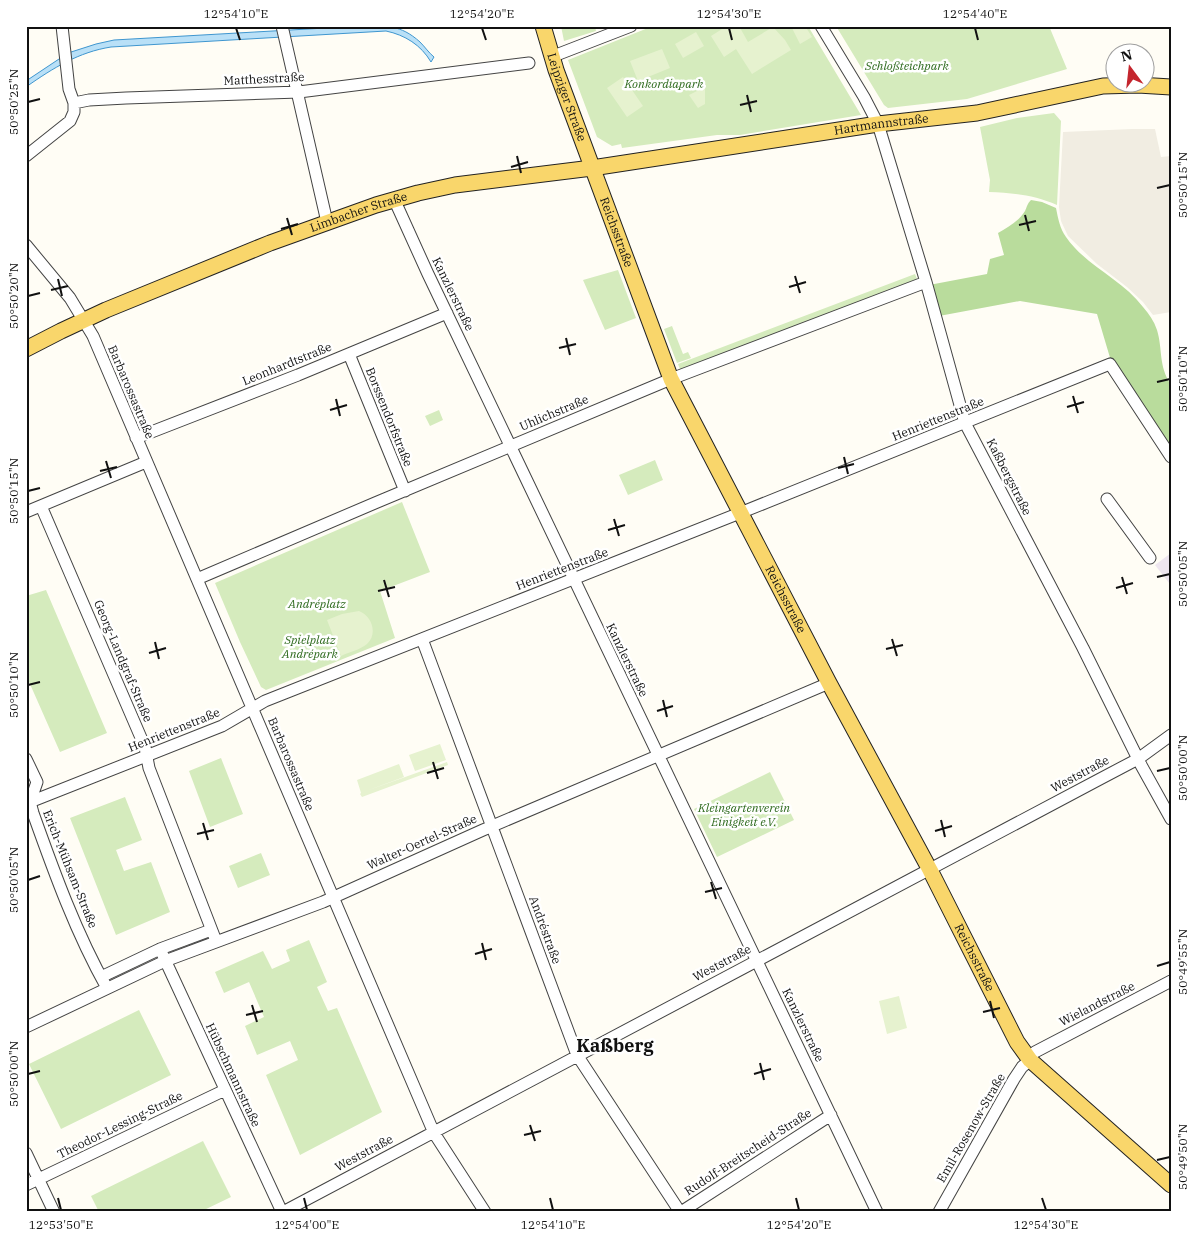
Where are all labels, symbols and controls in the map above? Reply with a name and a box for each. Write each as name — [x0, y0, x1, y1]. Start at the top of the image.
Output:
text: 12°54'10"E — [204, 6, 268, 21]
text: 12°54'20"E — [450, 6, 514, 21]
text: 12°54'30"E — [697, 6, 761, 21]
text: 12°54'40"E — [943, 6, 1007, 21]
north arrow — [1104, 42, 1154, 92]
text: N — [1119, 45, 1134, 66]
street label: Leipziger Straße — [544, 51, 590, 143]
park label: Schloßteichpark — [864, 58, 950, 73]
text: 50°50'25"N — [6, 69, 21, 135]
street label: Matthesstraße — [223, 69, 305, 88]
park label: Konkordiapark — [624, 76, 704, 91]
street label: Hartmannstraße — [833, 110, 929, 138]
text: 50°50'15"N — [1175, 152, 1190, 218]
street label: Limbacher Straße — [308, 188, 409, 235]
street label: Reichsstraße — [597, 195, 637, 269]
street label: Kanzlerstraße — [429, 255, 478, 333]
text: 50°50'20"N — [6, 263, 21, 329]
street label: Leonhardtstraße — [240, 339, 334, 388]
street label: Barbarossastraße — [105, 343, 158, 441]
text: 50°50'10"N — [1175, 346, 1190, 412]
street label: Borssendorfstraße — [363, 365, 416, 469]
street label: Uhlichstraße — [517, 391, 591, 434]
street label: Henriettenstraße — [890, 393, 986, 444]
street label: Kaßbergstraße — [984, 436, 1035, 518]
text: 50°50'15"N — [6, 458, 21, 524]
text: 50°50'05"N — [1175, 541, 1190, 607]
street label: Henriettenstraße — [514, 544, 610, 593]
street label: Reichsstraße — [762, 563, 810, 635]
park label: Andréplatz — [287, 596, 346, 611]
street label: Georg-Landgraf-Straße — [91, 598, 156, 724]
street label: Kanzlerstraße — [603, 621, 652, 699]
park label: Spielplatz Andrépark — [281, 632, 339, 661]
text: 50°50'10"N — [6, 652, 21, 718]
street label: Henriettenstraße — [126, 704, 222, 755]
street label: Barbarossastraße — [265, 715, 318, 813]
text: 50°50'00"N — [1175, 735, 1190, 801]
street label: Weststraße — [1048, 752, 1111, 795]
park label: Kleingartenverein Einigkeit e.V. — [697, 800, 790, 829]
street label: Erich-Mühsam-Straße — [40, 808, 101, 930]
street label: Walter-Oertel-Straße — [365, 811, 479, 872]
text: 50°50'05"N — [6, 847, 21, 913]
street label: Andréstraße — [526, 894, 565, 966]
street label: Reichsstraße — [951, 921, 998, 994]
text: 50°49'55"N — [1175, 929, 1190, 995]
street label: Weststraße — [690, 941, 753, 984]
street label: Wielandstraße — [1056, 978, 1137, 1029]
street label: Kanzlerstraße — [779, 986, 828, 1064]
street label: Hübschmannstraße — [203, 1020, 264, 1129]
district label: Kaßberg — [576, 1034, 654, 1057]
text: 50°50'00"N — [6, 1041, 21, 1107]
street label: Emil-Rosenow-Straße — [933, 1070, 1008, 1185]
street label: Theodor-Lessing-Straße — [55, 1088, 185, 1161]
street label: Rudolf-Breitscheid-Straße — [681, 1105, 814, 1198]
text: 50°49'50"N — [1175, 1124, 1190, 1190]
street label: Weststraße — [332, 1131, 395, 1174]
text: 12°53'50"E — [29, 1217, 93, 1232]
text: 12°54'00"E — [275, 1217, 339, 1232]
text: 12°54'10"E — [521, 1217, 585, 1232]
text: 12°54'20"E — [767, 1217, 831, 1232]
text: 12°54'30"E — [1014, 1217, 1078, 1232]

